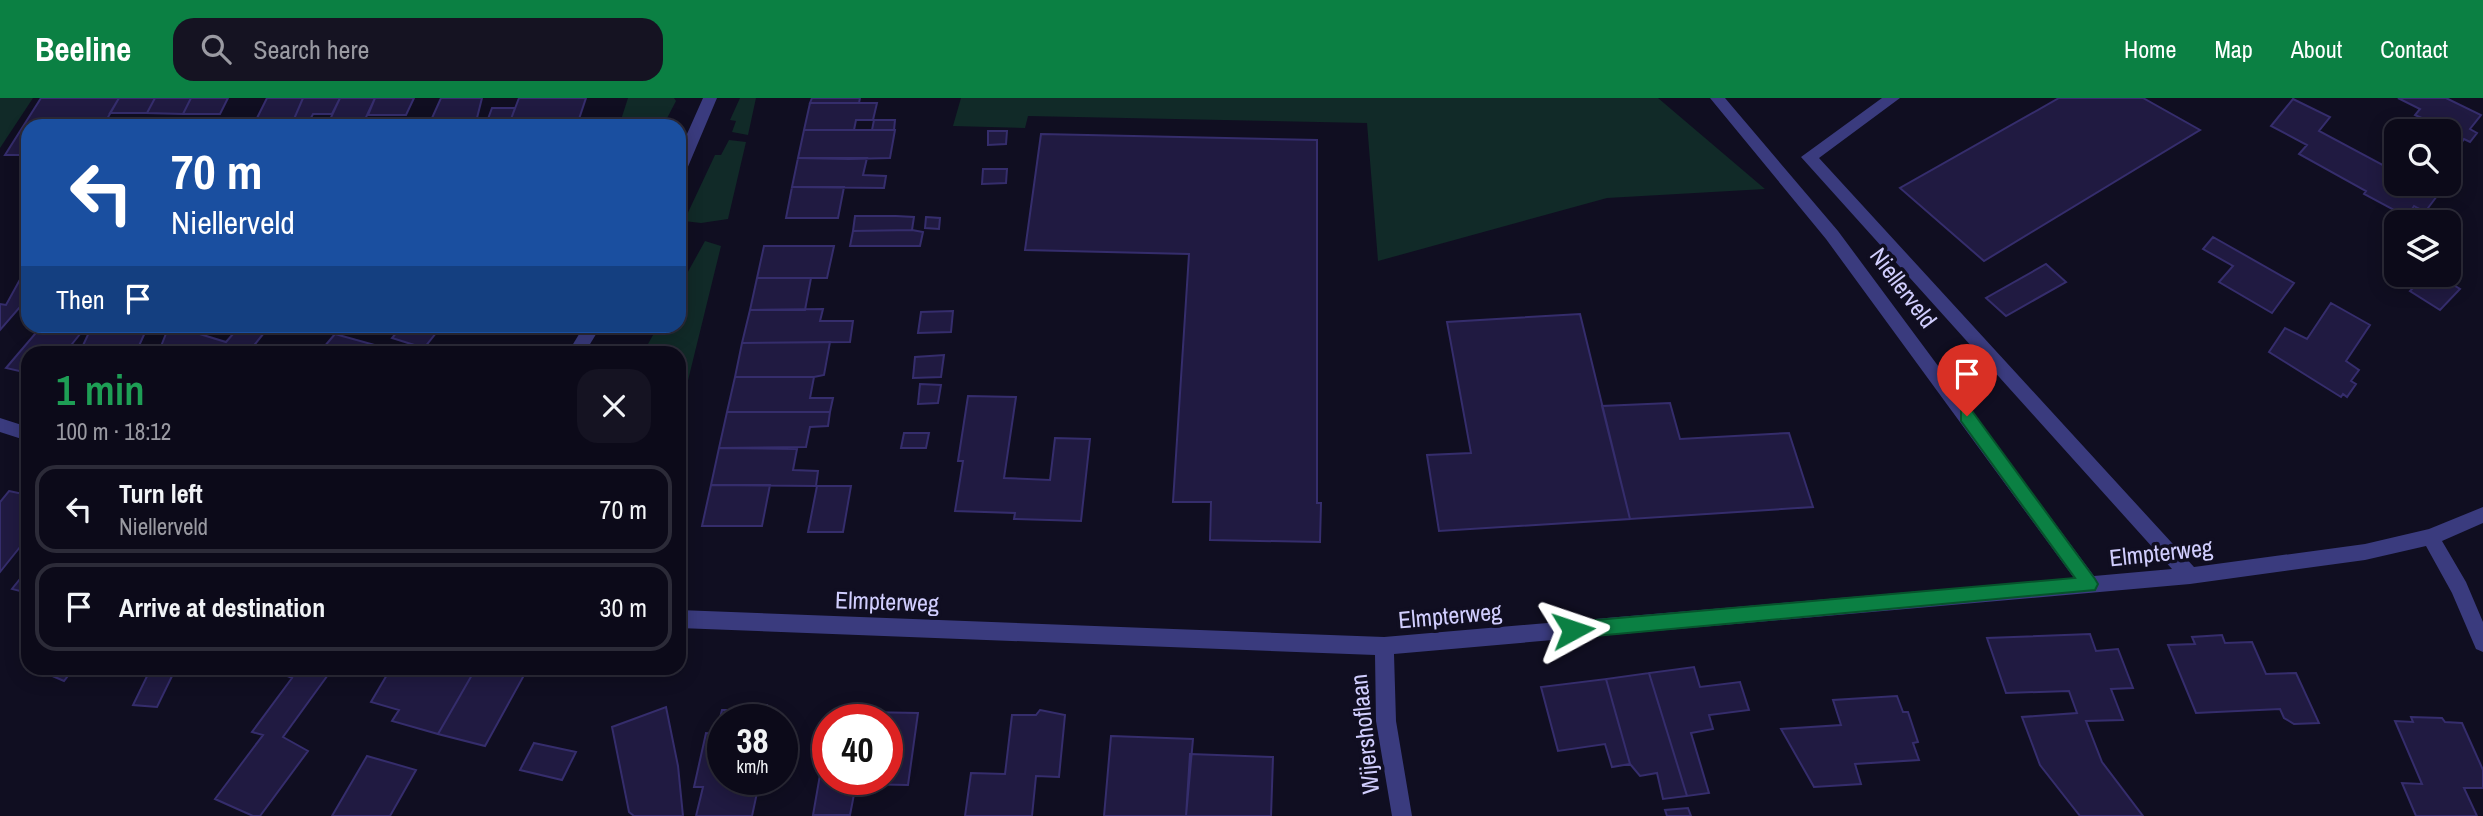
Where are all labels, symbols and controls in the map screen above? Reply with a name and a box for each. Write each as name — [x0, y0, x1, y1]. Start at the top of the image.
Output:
search box — [173, 18, 663, 81]
text: Beeline — [35, 27, 131, 71]
icon: search — [197, 30, 235, 68]
text: Search here — [253, 32, 369, 67]
text: Home — [2124, 33, 2176, 65]
text: Map — [2214, 33, 2253, 65]
text: About — [2291, 33, 2342, 65]
text: Contact — [2380, 33, 2448, 65]
map controls — [2384, 119, 2461, 287]
button: search — [2384, 119, 2461, 196]
text: 70 m — [171, 138, 263, 204]
icon: left — [56, 147, 147, 238]
text: Niellerveld — [171, 201, 295, 244]
button: layers — [2384, 210, 2461, 287]
street label: Niellerveld — [1863, 241, 1945, 334]
icon: arrive — [119, 280, 157, 318]
text: Then — [56, 282, 105, 317]
pin — [1937, 344, 1997, 416]
icon: arrive — [1948, 355, 1986, 393]
text: 1 min — [56, 362, 145, 418]
button: close — [577, 369, 651, 443]
text: 100 m · 18:12 — [56, 416, 171, 447]
text: Turn left — [119, 476, 203, 511]
icon: left — [60, 490, 98, 528]
text: 70 m — [600, 492, 647, 527]
text: Niellerveld — [119, 511, 208, 542]
street label: Elmpterweg — [2108, 531, 2214, 573]
street label: Elmpterweg — [835, 583, 940, 619]
icon: arrive — [60, 588, 98, 626]
text: Arrive at destination — [119, 590, 325, 625]
text: 30 m — [600, 590, 647, 625]
position arrow — [1536, 593, 1610, 667]
street label: Elmpterweg — [1397, 595, 1503, 635]
street label: Wijershoflaan — [1342, 673, 1386, 796]
speed limit sign: 40 — [812, 704, 903, 795]
text: 38 — [737, 717, 768, 764]
text: km/h — [737, 754, 769, 779]

